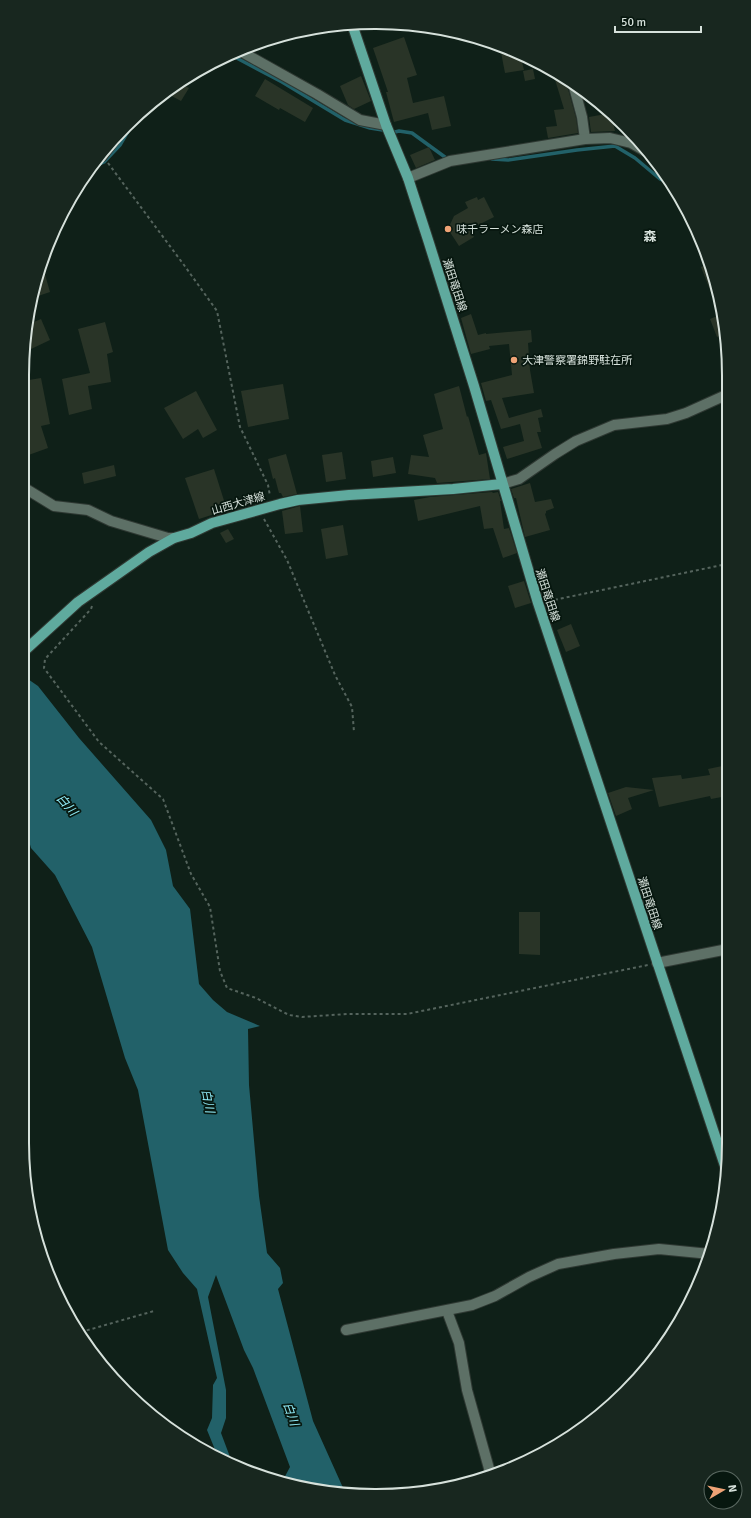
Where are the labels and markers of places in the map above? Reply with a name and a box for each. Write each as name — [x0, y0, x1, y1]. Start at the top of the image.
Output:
place label: 味千ラーメン森店 — [456, 223, 544, 236]
marker: 味千ラーメン森店 — [443, 224, 453, 234]
place label: 大津警察署錦野駐在所 — [522, 354, 633, 367]
marker: 大津警察署錦野駐在所 — [509, 355, 519, 365]

